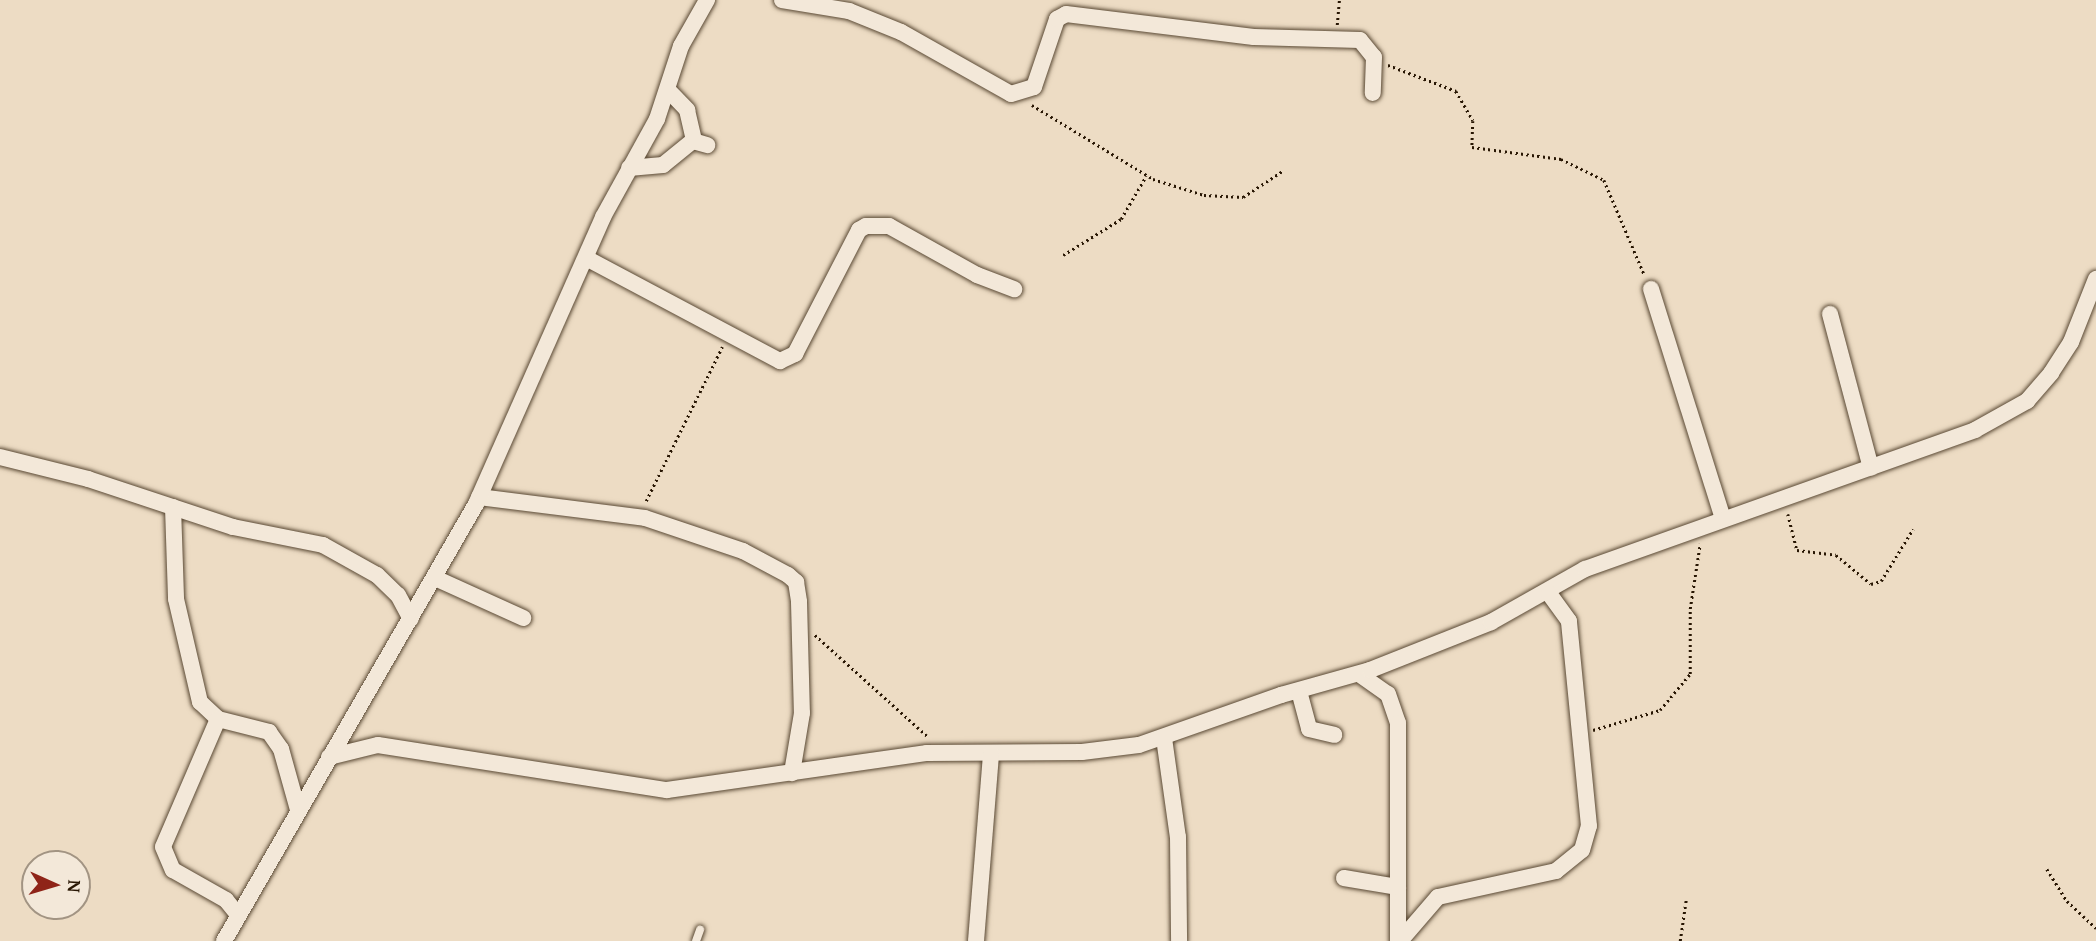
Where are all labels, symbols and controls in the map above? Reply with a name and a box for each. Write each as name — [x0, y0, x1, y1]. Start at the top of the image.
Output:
north arrow — [21, 850, 91, 920]
text: N — [61, 879, 89, 894]

